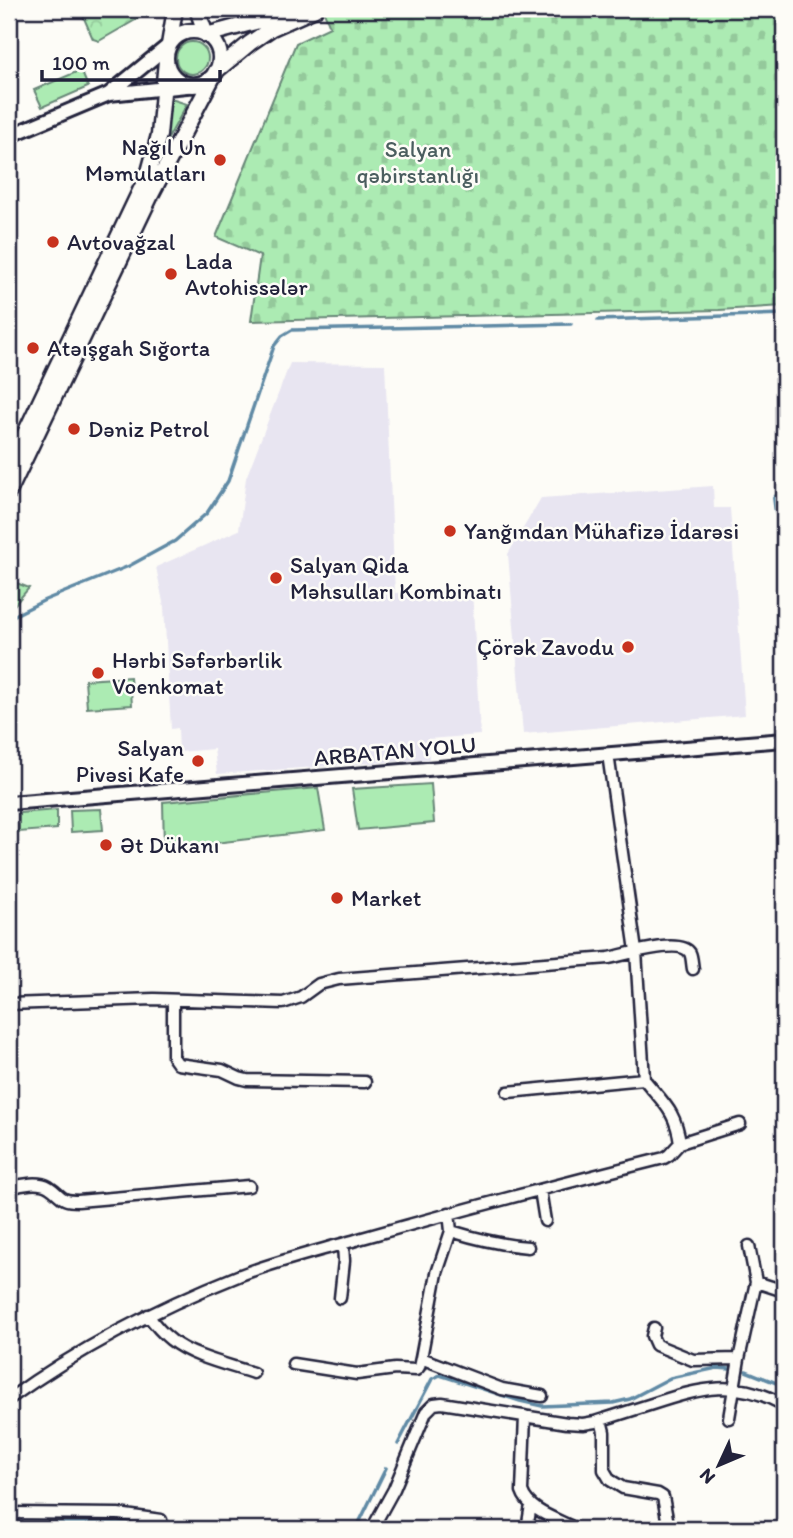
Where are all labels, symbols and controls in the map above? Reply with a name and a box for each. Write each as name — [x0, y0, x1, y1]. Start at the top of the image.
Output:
scale bar — [42, 38, 220, 82]
text: 100 m — [52, 50, 110, 75]
place label: Nağıl Un Məmulatları — [85, 133, 206, 187]
park label: Salyan qəbirstanlığı — [357, 135, 479, 189]
marker: Nağıl Un Məmulatları — [212, 152, 228, 168]
place label: Avtovağzal — [67, 228, 176, 256]
marker: Avtovağzal — [45, 234, 61, 250]
place label: Lada Avtohissələr — [185, 247, 308, 301]
marker: Lada Avtohissələr — [163, 266, 179, 282]
place label: Atəışgah Sığorta — [47, 334, 210, 362]
marker: Atəışgah Sığorta — [25, 340, 41, 356]
place label: Dəniz Petrol — [88, 415, 210, 443]
marker: Dəniz Petrol — [66, 421, 82, 437]
place label: Yanğından Mühafizə İdarəsi — [464, 517, 739, 545]
marker: Yanğından Mühafizə İdarəsi — [442, 523, 458, 539]
place label: Salyan Qida Məhsulları Kombinatı — [290, 551, 502, 605]
marker: Salyan Qida Məhsulları Kombinatı — [268, 570, 284, 586]
place label: Çörək Zavodu — [477, 633, 614, 661]
marker: Çörək Zavodu — [620, 639, 636, 655]
place label: Hərbi Səfərbərlik Voenkomat — [112, 646, 282, 700]
marker: Hərbi Səfərbərlik Voenkomat — [90, 665, 106, 681]
street label: ARBATAN YOLU — [313, 730, 477, 772]
place label: Salyan Pivəsi Kafe — [76, 734, 184, 788]
marker: Salyan Pivəsi Kafe — [190, 753, 206, 769]
place label: Ət Dükanı — [120, 831, 219, 859]
marker: Ət Dükanı — [98, 837, 114, 853]
place label: Market — [351, 884, 422, 912]
marker: Market — [329, 890, 345, 906]
north arrow — [684, 1430, 754, 1500]
text: N — [694, 1464, 720, 1489]

